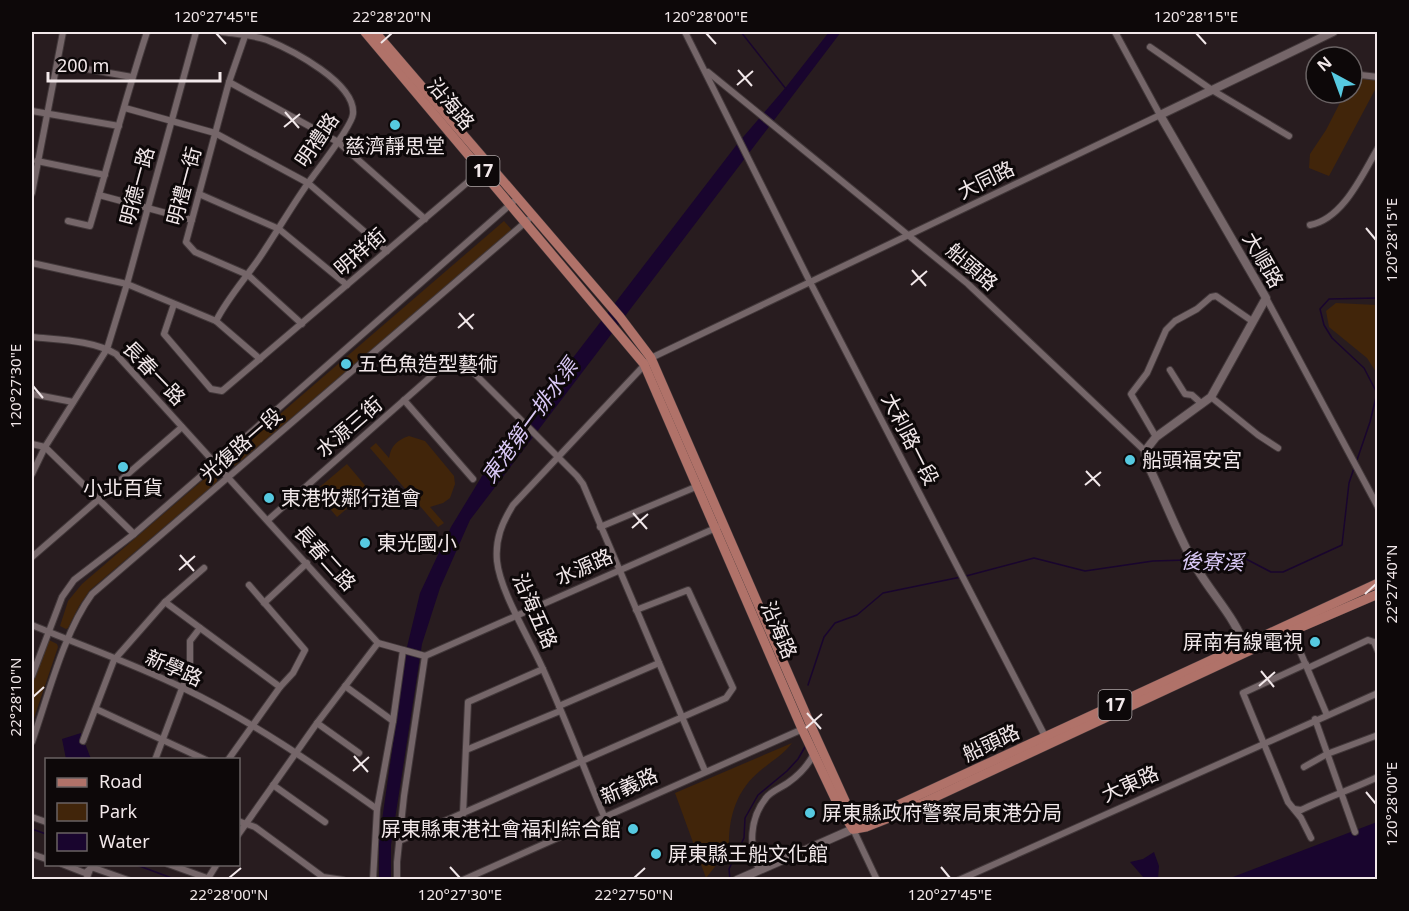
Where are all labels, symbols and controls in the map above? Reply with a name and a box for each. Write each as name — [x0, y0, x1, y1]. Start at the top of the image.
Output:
text: 120°27'45"E — [174, 6, 258, 26]
text: 22°28'20"N — [353, 6, 431, 26]
text: 120°28'00"E — [664, 6, 748, 26]
text: 120°28'15"E — [1154, 6, 1238, 26]
scale bar — [48, 45, 220, 83]
north arrow — [1304, 45, 1364, 105]
text: N — [1312, 51, 1336, 76]
text: 200 m — [57, 53, 109, 77]
street label: 沿海路 — [422, 72, 481, 135]
street label: 明禮路 — [289, 107, 345, 172]
marker: 慈濟靜思堂 — [388, 118, 402, 132]
place label: 慈濟靜思堂 — [345, 132, 445, 159]
street label: 明德一路 — [113, 144, 160, 228]
street label: 明禮一街 — [160, 144, 207, 228]
street label: 大同路 — [953, 154, 1019, 205]
road number: 17 — [466, 156, 500, 186]
text: 120°28'15"E — [1381, 198, 1401, 282]
street label: 明祥街 — [328, 222, 391, 281]
street label: 大順路 — [1237, 227, 1290, 292]
street label: 船頭路 — [941, 237, 1004, 296]
street label: 長春一路 — [117, 335, 192, 411]
text: 120°27'30"E — [5, 344, 25, 428]
place label: 五色魚造型藝術 — [358, 350, 498, 377]
water label: 東港第一排水渠 — [475, 350, 585, 488]
marker: 五色魚造型藝術 — [339, 357, 353, 371]
street label: 大利路一段 — [876, 388, 945, 489]
street label: 水源三街 — [310, 390, 388, 463]
street label: 光復路一段 — [194, 402, 287, 488]
place label: 船頭福安宮 — [1142, 446, 1242, 473]
marker: 船頭福安宮 — [1123, 453, 1137, 467]
marker: 小北百貨 — [116, 460, 130, 474]
place label: 小北百貨 — [83, 474, 163, 501]
place label: 東港牧鄰行道會 — [281, 484, 421, 511]
marker: 東港牧鄰行道會 — [262, 491, 276, 505]
street label: 長春二路 — [289, 519, 362, 596]
place label: 東光國小 — [377, 529, 457, 556]
marker: 東光國小 — [358, 536, 372, 550]
street label: 水源路 — [551, 542, 617, 591]
text: 22°27'40"N — [1381, 545, 1401, 623]
water label: 後寮溪 — [1180, 546, 1247, 576]
street label: 沿海五路 — [507, 569, 564, 653]
street label: 沿海路 — [755, 597, 804, 663]
place label: 屏南有線電視 — [1183, 628, 1303, 655]
marker: 屏南有線電視 — [1308, 635, 1322, 649]
street label: 新學路 — [141, 643, 207, 692]
text: 22°28'10"N — [5, 658, 25, 736]
road number: 17 — [1098, 690, 1132, 720]
street label: 船頭路 — [958, 718, 1024, 767]
legend — [45, 758, 240, 866]
street label: 大東路 — [1097, 759, 1163, 808]
street label: 新義路 — [596, 761, 662, 810]
text: 120°28'00"E — [1381, 762, 1401, 846]
text: Road — [99, 769, 142, 793]
text: Park — [99, 799, 137, 823]
place label: 屏東縣政府警察局東港分局 — [822, 799, 1062, 826]
marker: 屏東縣政府警察局東港分局 — [803, 806, 817, 820]
place label: 屏東縣東港社會福利綜合館 — [381, 815, 621, 842]
marker: 屏東縣東港社會福利綜合館 — [626, 822, 640, 836]
text: Water — [99, 829, 150, 853]
place label: 屏東縣王船文化館 — [668, 840, 828, 867]
marker: 屏東縣王船文化館 — [649, 847, 663, 861]
text: 22°28'00"N — [190, 884, 268, 904]
text: 120°27'30"E — [418, 884, 502, 904]
text: 22°27'50"N — [595, 884, 673, 904]
text: 120°27'45"E — [908, 884, 992, 904]

